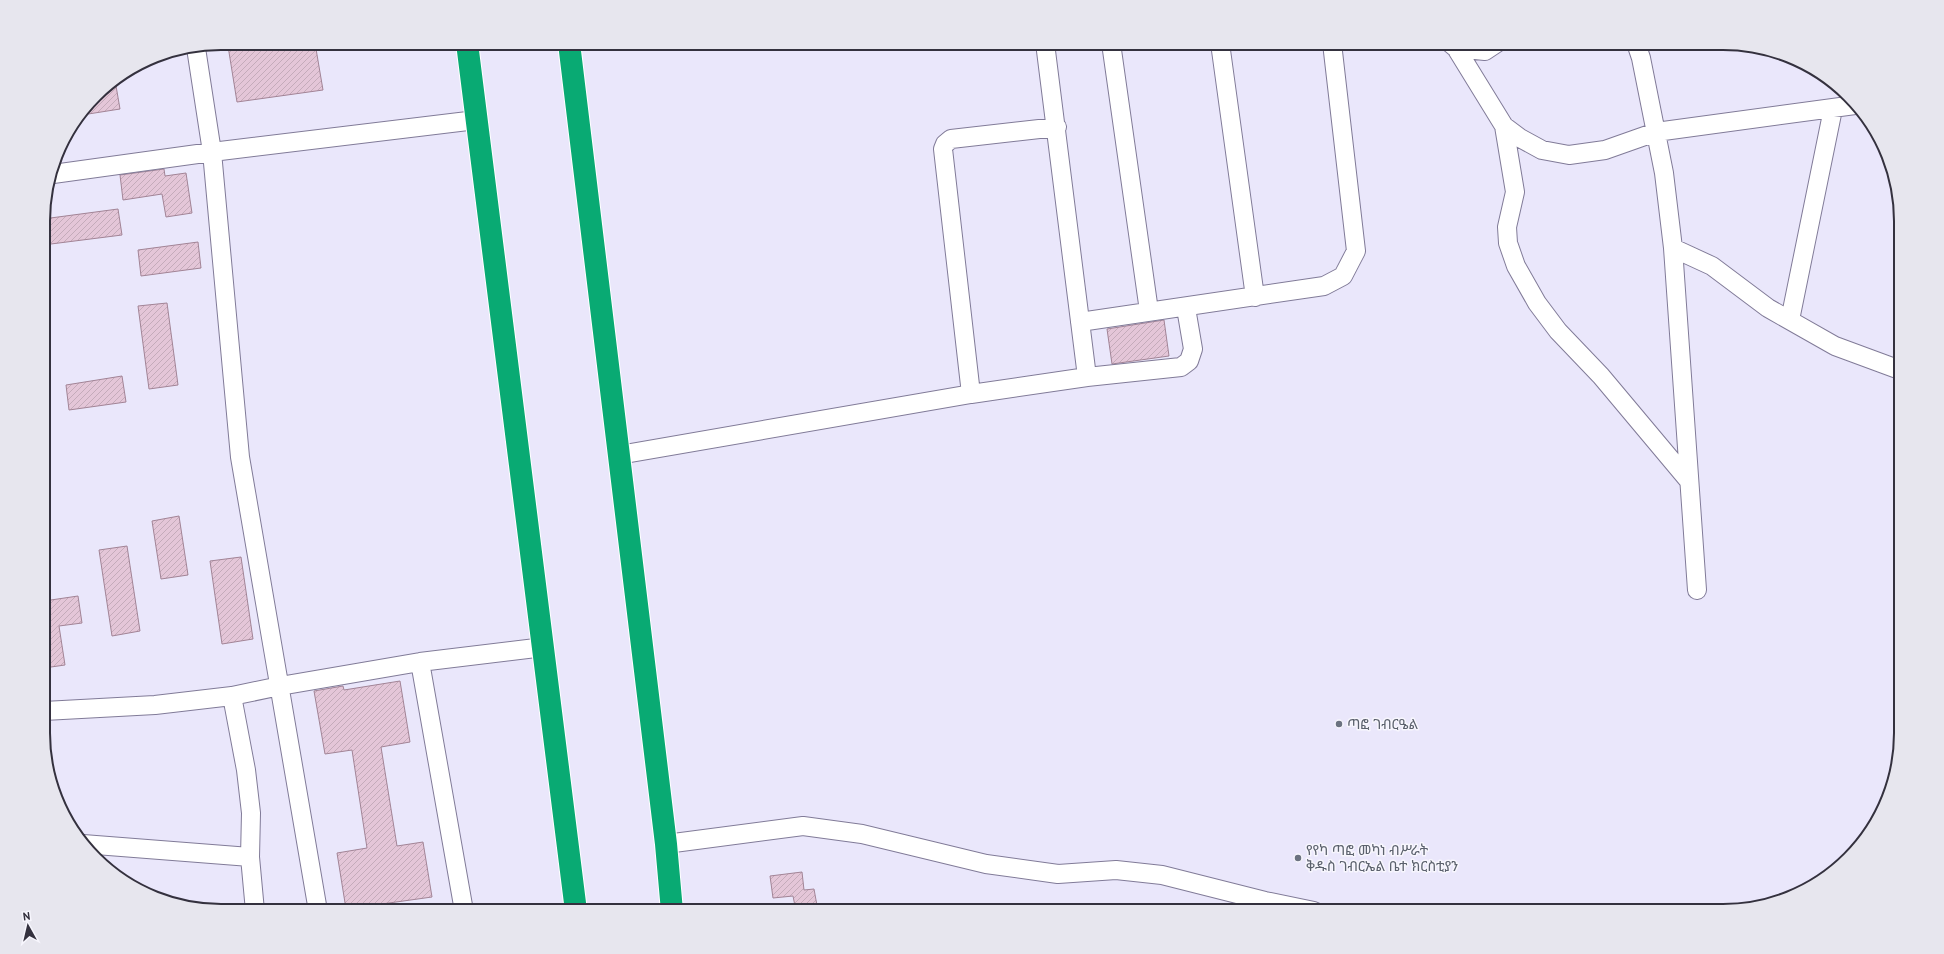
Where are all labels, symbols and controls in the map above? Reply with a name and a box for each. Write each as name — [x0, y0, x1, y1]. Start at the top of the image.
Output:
place label: ጣፎ ገብርዔል — [1347, 715, 1419, 733]
marker: ጣፎ ገብርዔል — [1334, 719, 1344, 729]
place label: የየካ ጣፎ መካነ ብሥራት ቅዱስ ገብርኤል ቤተ ክርስቲያን — [1306, 841, 1458, 875]
marker: የየካ ጣፎ መካነ ብሥራት ቅዱስ ገብርኤል ቤተ ክርስቲያን — [1293, 853, 1303, 863]
north arrow — [8, 906, 48, 946]
text: N — [22, 909, 31, 924]

